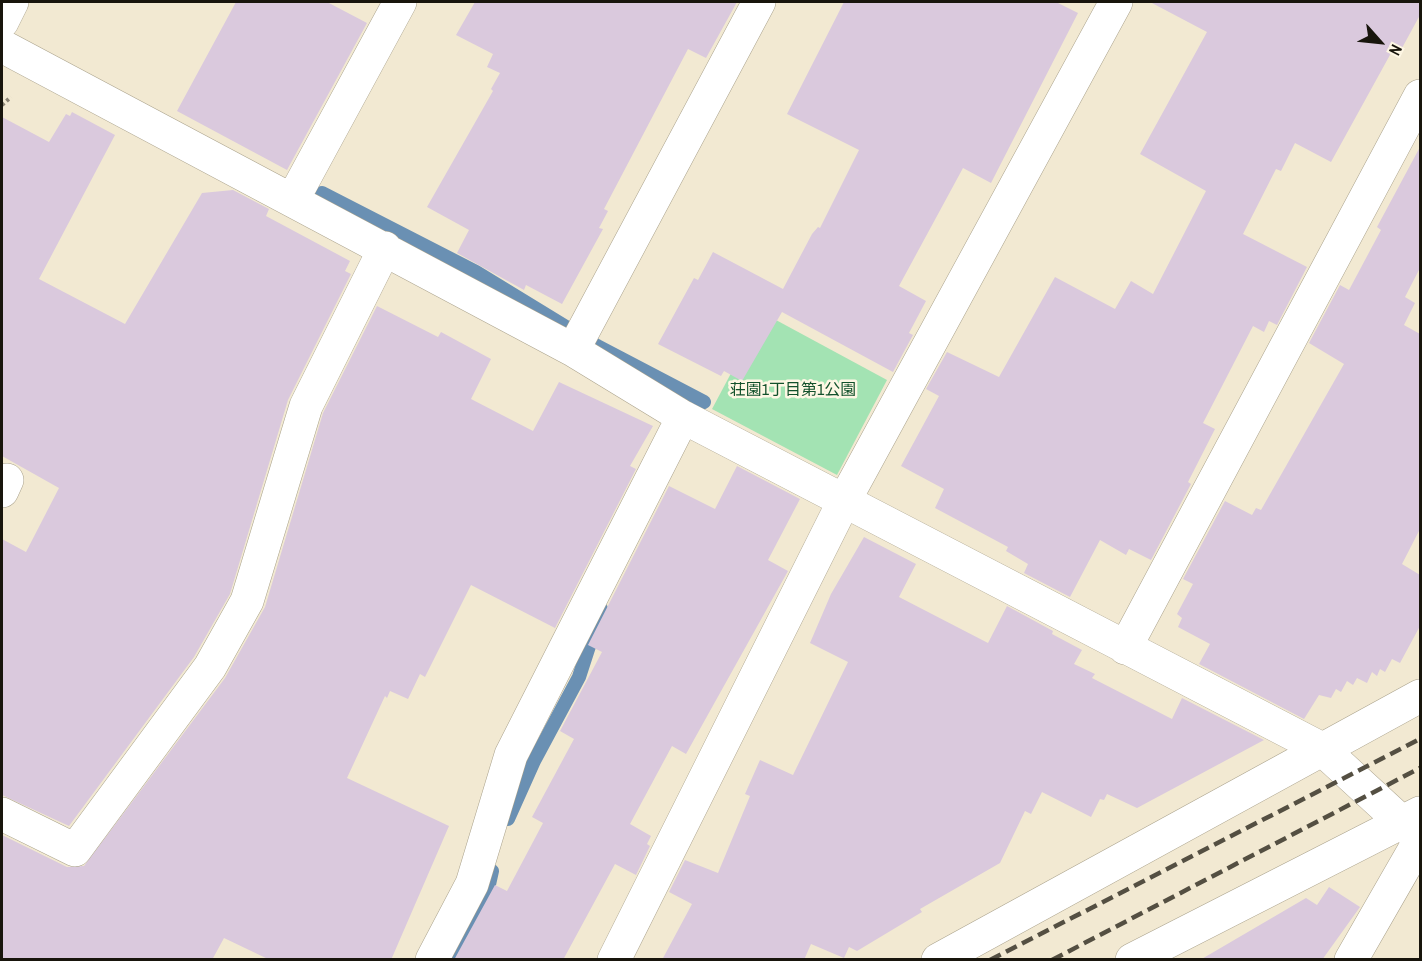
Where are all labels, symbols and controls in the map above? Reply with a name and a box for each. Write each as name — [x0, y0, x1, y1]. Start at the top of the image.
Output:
north arrow — [1350, 12, 1410, 72]
text: N — [1384, 41, 1408, 59]
park label: 荘園1丁目第1公園 — [730, 381, 856, 401]

